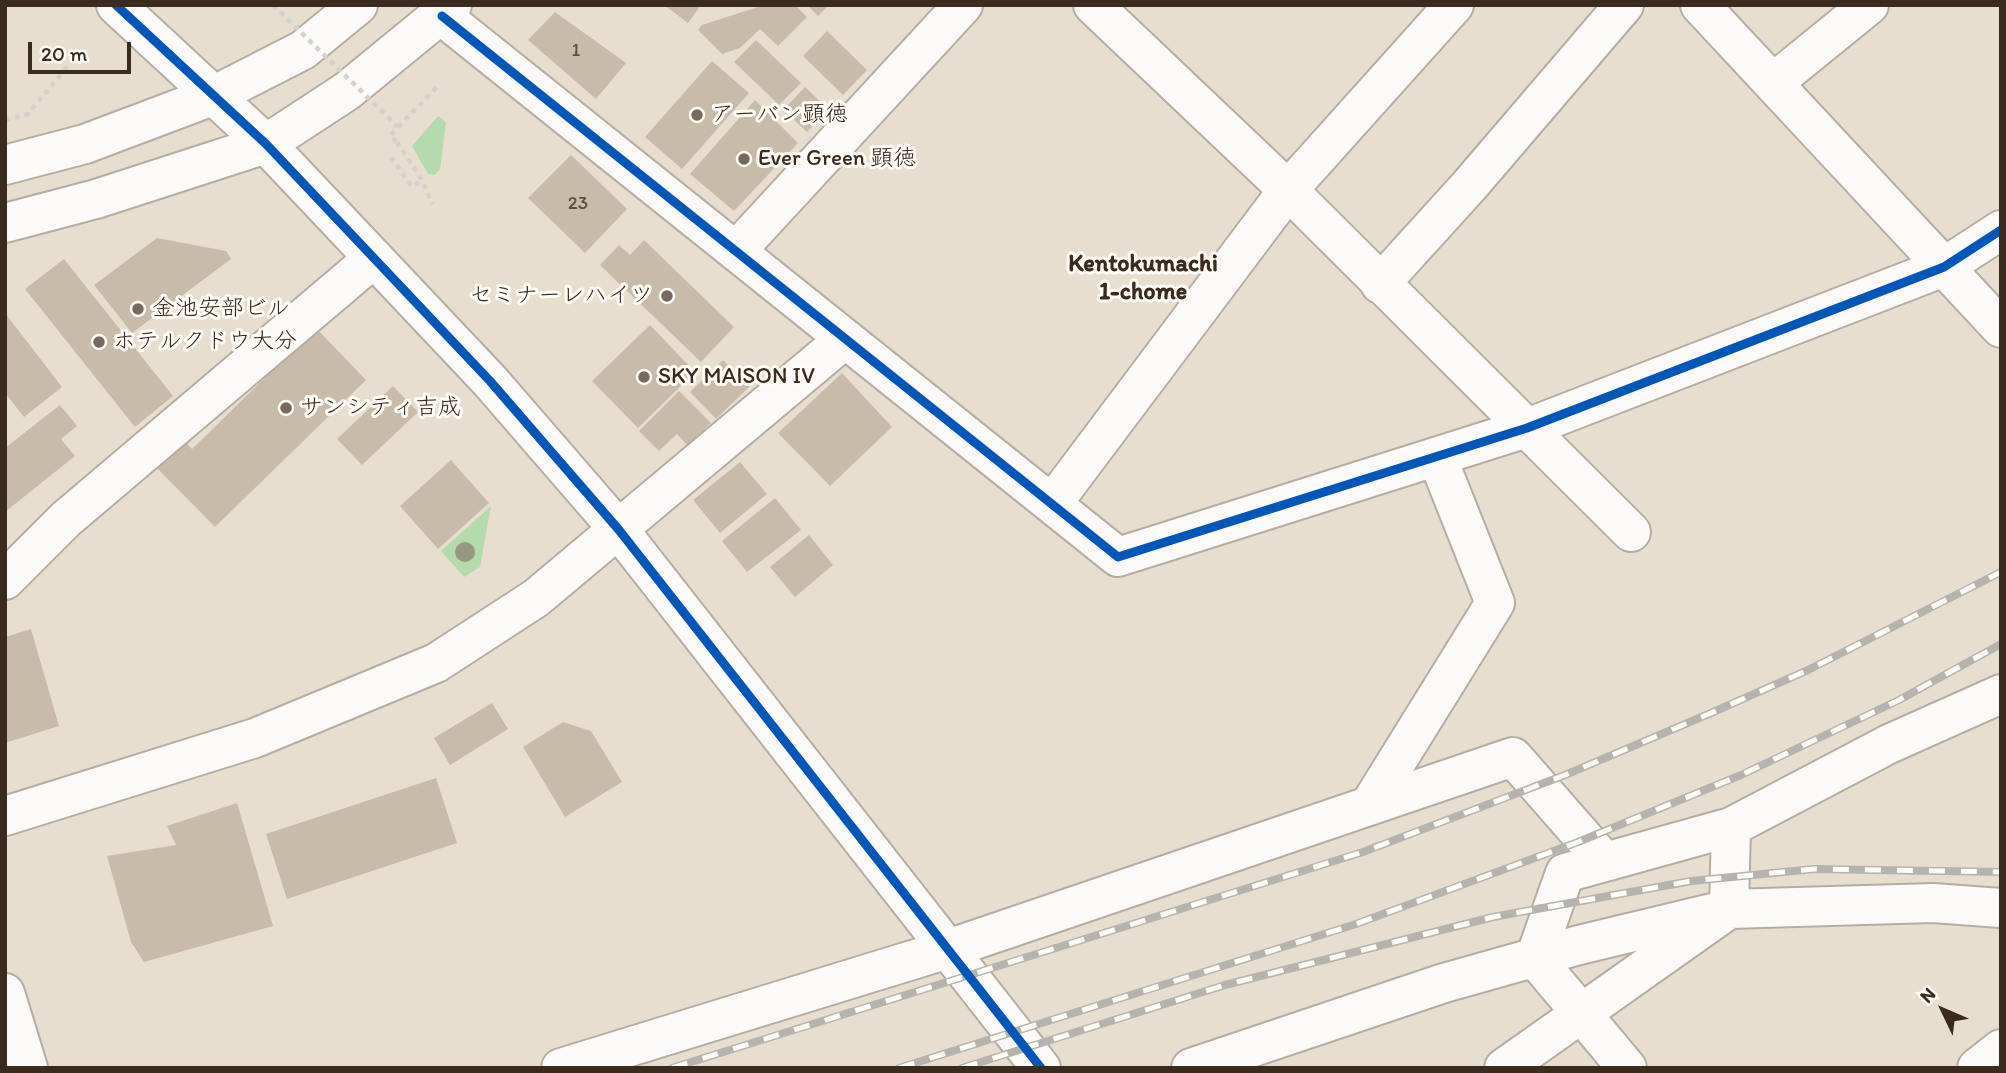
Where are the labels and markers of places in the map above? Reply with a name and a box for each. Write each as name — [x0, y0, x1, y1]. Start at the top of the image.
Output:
place label: アーバン顕徳 — [711, 101, 848, 129]
marker: アーバン顕徳 — [689, 107, 705, 123]
place label: Ever Green 顕徳 — [758, 145, 916, 173]
marker: Ever Green 顕徳 — [736, 151, 752, 167]
place label: セミナーレハイツ — [469, 282, 653, 310]
marker: セミナーレハイツ — [659, 288, 675, 304]
place label: 金池安部ビル — [152, 295, 290, 323]
marker: 金池安部ビル — [130, 301, 146, 317]
place label: ホテルクドウ大分 — [113, 328, 297, 356]
marker: ホテルクドウ大分 — [91, 334, 107, 350]
place label: SKY MAISON IV — [658, 363, 815, 391]
marker: SKY MAISON IV — [636, 369, 652, 385]
place label: サンシティ吉成 — [300, 394, 461, 422]
marker: サンシティ吉成 — [278, 400, 294, 416]

